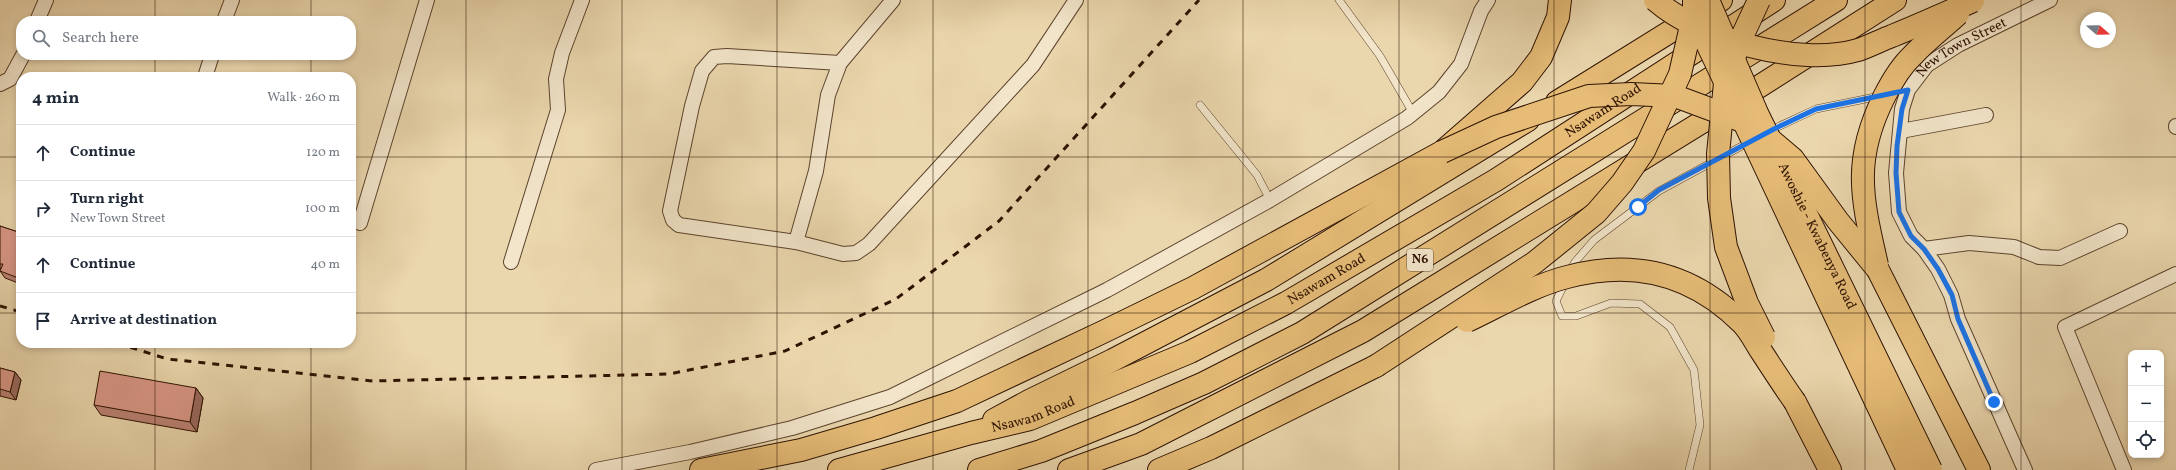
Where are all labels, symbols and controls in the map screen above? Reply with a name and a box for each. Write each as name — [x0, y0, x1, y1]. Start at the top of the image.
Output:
north arrow — [2080, 12, 2116, 48]
street label: New Town Street — [1912, 13, 2010, 81]
search box — [16, 16, 356, 60]
icon: search — [30, 27, 52, 49]
text: Search here — [62, 28, 139, 49]
street label: Nsawam Road — [1561, 79, 1645, 142]
text: 4 min — [32, 87, 79, 110]
text: Walk · 260 m — [267, 89, 340, 107]
icon: ahead — [32, 142, 54, 164]
text: Continue — [70, 142, 135, 163]
text: 120 m — [306, 144, 340, 162]
street label: Awoshie - Kwabenya Road — [1773, 160, 1861, 313]
text: Turn right — [70, 189, 144, 210]
icon: right — [32, 198, 54, 220]
route start — [1629, 198, 1647, 216]
text: 100 m — [305, 200, 340, 218]
text: New Town Street — [70, 210, 166, 228]
street label: Nsawam Road — [1284, 249, 1369, 310]
road number: N6 — [1407, 249, 1433, 271]
icon: ahead — [32, 254, 54, 276]
text: Continue — [70, 254, 135, 275]
text: 40 m — [311, 256, 340, 274]
icon: arrive — [32, 310, 54, 332]
text: Arrive at destination — [70, 310, 217, 331]
map controls — [2128, 350, 2164, 458]
button: + — [2128, 350, 2164, 386]
button: − — [2128, 386, 2164, 422]
street label: Nsawam Road — [989, 392, 1078, 437]
route end — [1985, 393, 2003, 411]
button: locate — [2128, 422, 2164, 458]

